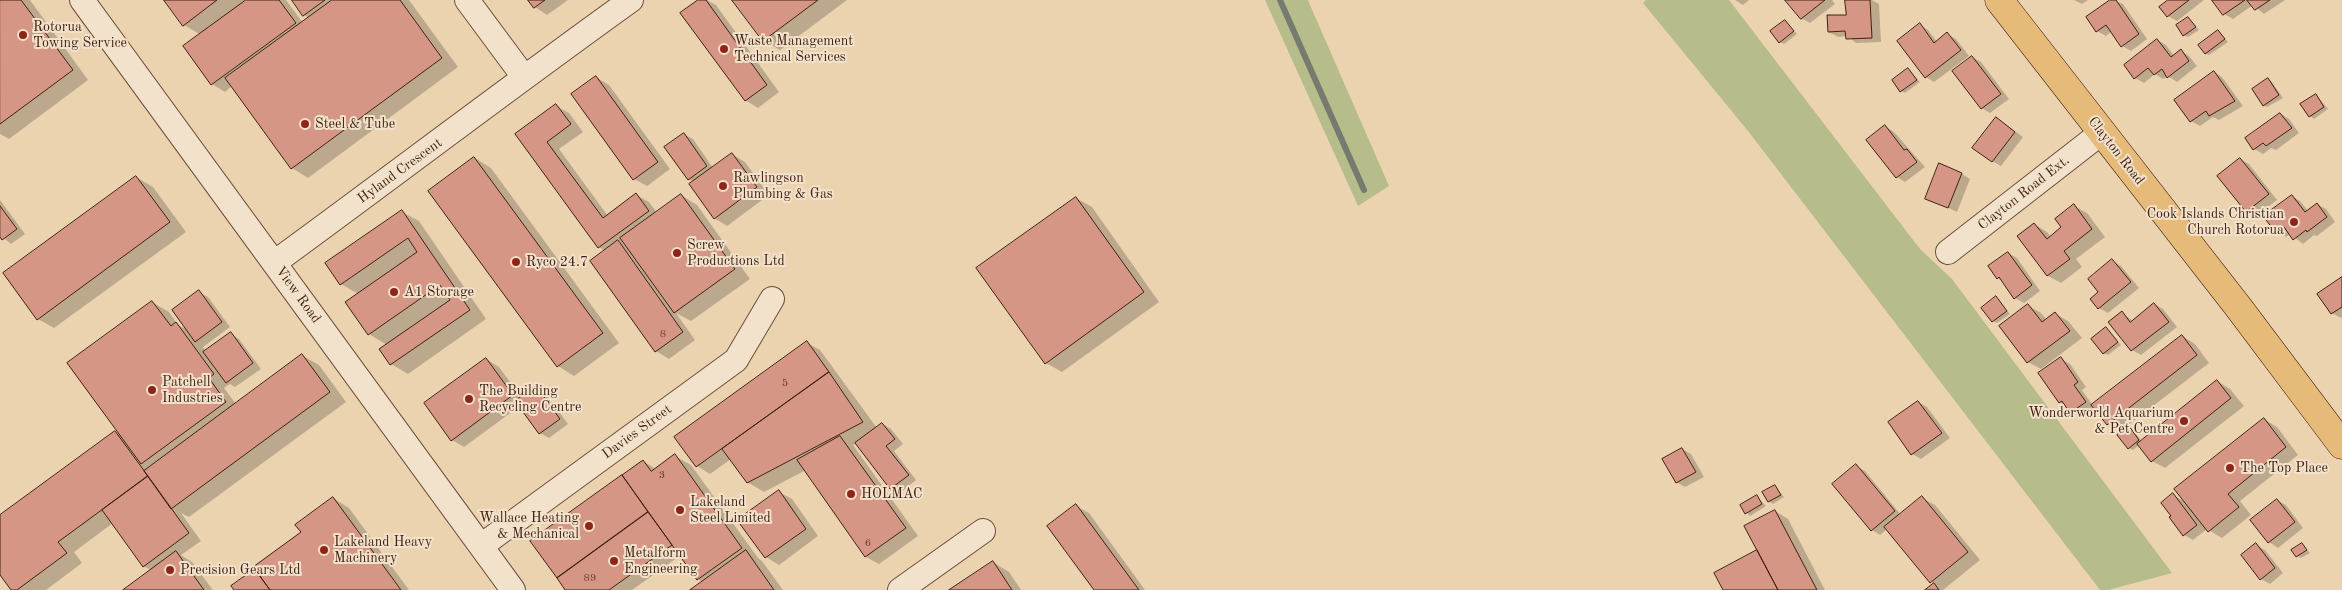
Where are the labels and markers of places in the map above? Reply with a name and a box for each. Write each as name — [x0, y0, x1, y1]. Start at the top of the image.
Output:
place label: Rotorua Towing Service — [33, 19, 127, 52]
marker: Rotorua Towing Service — [17, 29, 29, 41]
place label: Waste Management Technical Services — [734, 33, 853, 65]
marker: Waste Management Technical Services — [718, 43, 730, 55]
place label: Steel & Tube — [315, 116, 395, 132]
marker: Steel & Tube — [299, 118, 311, 130]
place label: Rawlingson Plumbing & Gas — [733, 170, 833, 202]
marker: Rawlingson Plumbing & Gas — [717, 180, 729, 192]
place label: Cook Islands Christian Church Rotorua — [2147, 206, 2284, 238]
marker: Cook Islands Christian Church Rotorua — [2288, 216, 2300, 228]
place label: Screw Productions Ltd — [687, 237, 785, 270]
marker: Screw Productions Ltd — [671, 247, 683, 259]
place label: Ryco 24.7 — [526, 254, 588, 270]
marker: Ryco 24.7 — [510, 256, 522, 268]
place label: A1 Storage — [404, 284, 474, 300]
marker: A1 Storage — [388, 286, 400, 298]
place label: Patchell Industries — [162, 374, 223, 407]
place label: The Building Recycling Centre — [479, 383, 581, 416]
marker: Patchell Industries — [146, 384, 158, 396]
marker: The Building Recycling Centre — [463, 393, 475, 405]
place label: Wonderworld Aquarium & Pet Centre — [2028, 405, 2174, 438]
marker: Wonderworld Aquarium & Pet Centre — [2178, 415, 2190, 427]
place label: The Top Place — [2240, 460, 2328, 476]
marker: The Top Place — [2224, 462, 2236, 474]
place label: HOLMAC — [861, 486, 922, 502]
marker: HOLMAC — [845, 488, 857, 500]
place label: Lakeland Steel Limited — [690, 494, 771, 526]
marker: Lakeland Steel Limited — [674, 504, 686, 516]
place label: Wallace Heating & Mechanical — [479, 510, 579, 542]
marker: Wallace Heating & Mechanical — [583, 520, 595, 532]
place label: Lakeland Heavy Machinery — [334, 534, 432, 566]
marker: Lakeland Heavy Machinery — [318, 544, 330, 556]
place label: Metalform Engineering — [624, 545, 698, 578]
marker: Metalform Engineering — [608, 555, 620, 567]
place label: Precision Gears Ltd — [180, 562, 301, 578]
marker: Precision Gears Ltd — [164, 564, 176, 576]

